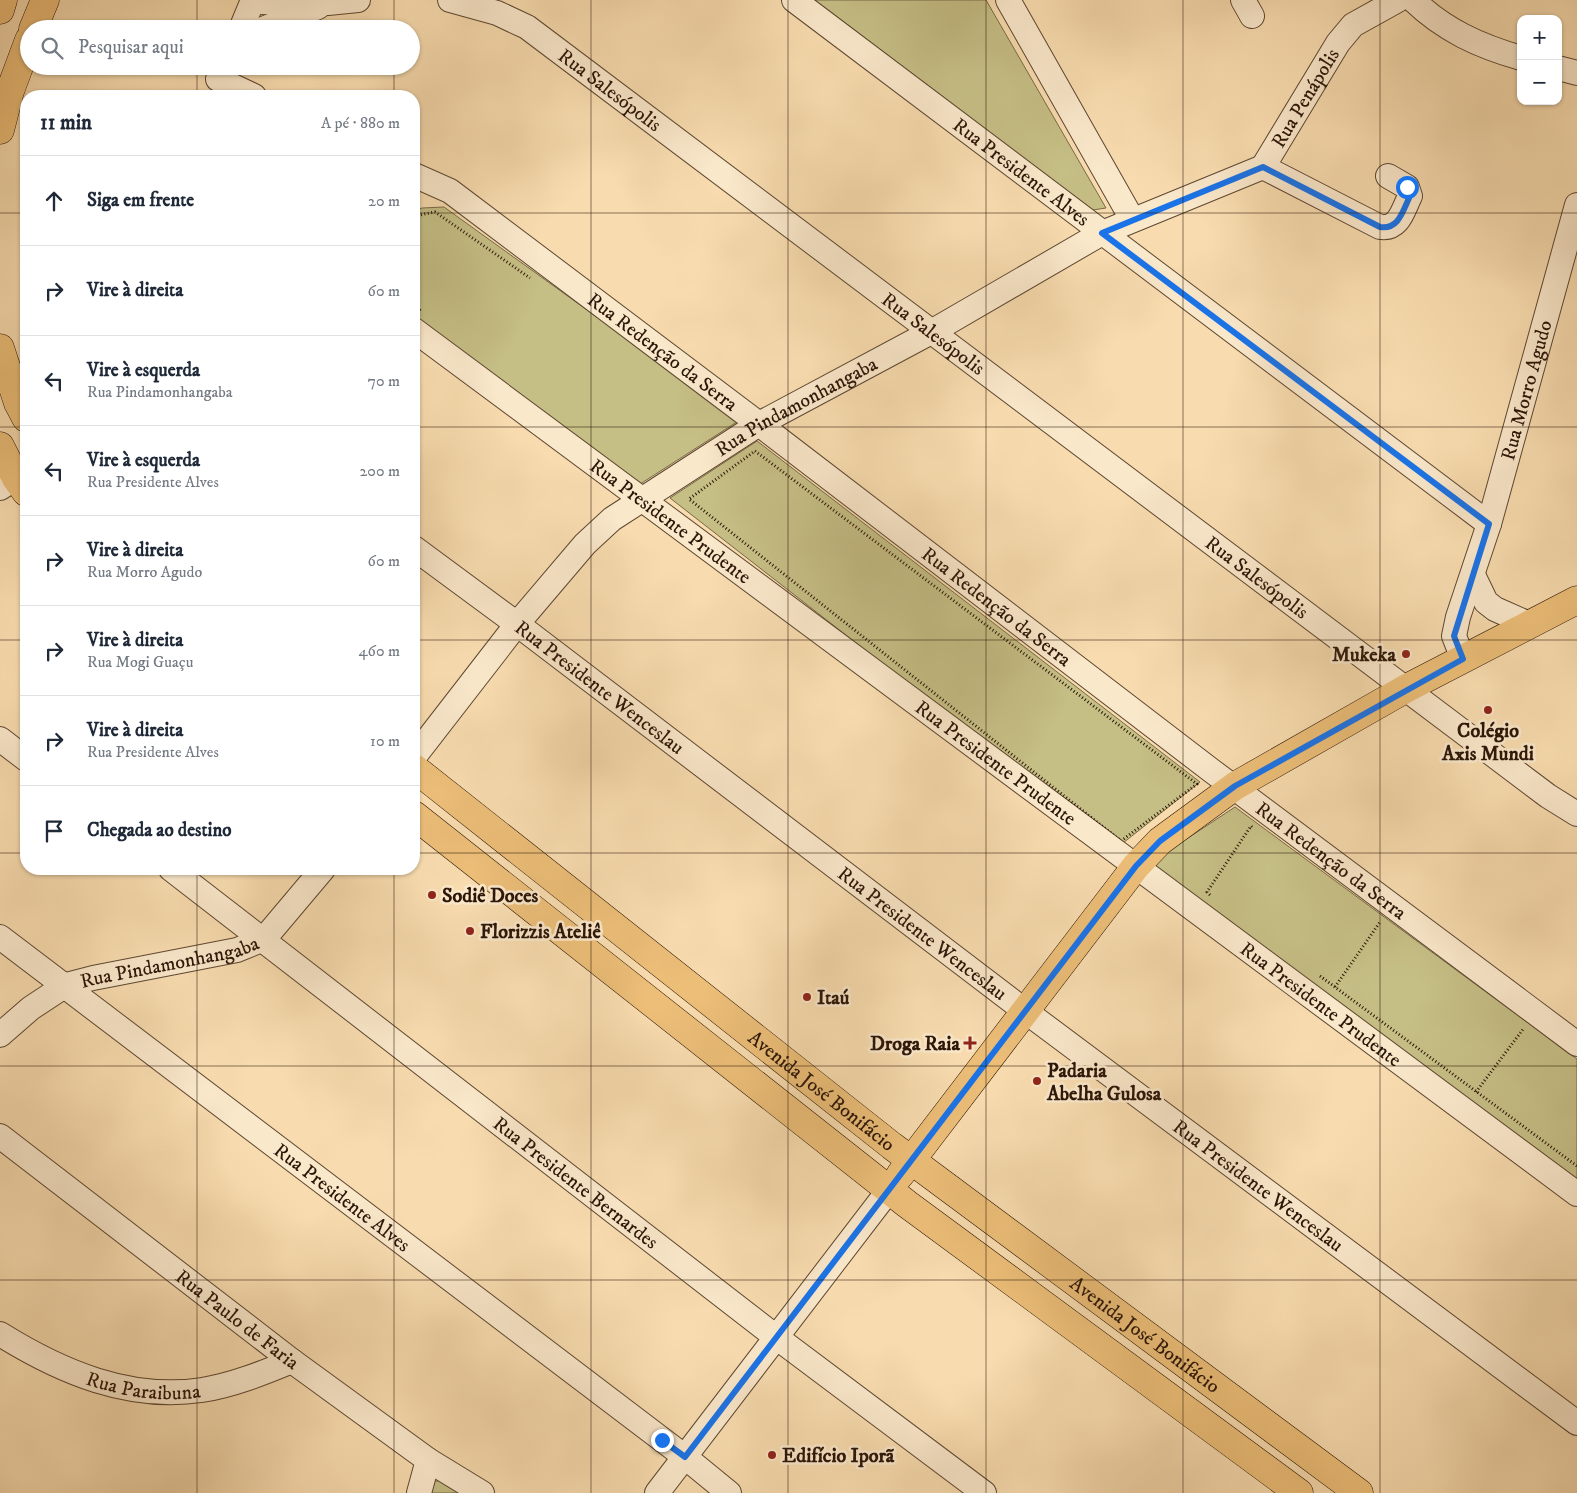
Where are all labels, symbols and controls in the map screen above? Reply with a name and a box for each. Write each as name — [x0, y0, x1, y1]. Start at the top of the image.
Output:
map controls — [1517, 15, 1562, 105]
button: + — [1517, 15, 1562, 60]
search box — [20, 20, 420, 75]
icon: search — [38, 34, 66, 62]
text: Pesquisar aqui — [78, 36, 184, 59]
street label: Rua Salesópolis — [553, 44, 666, 138]
street label: Rua Penápolis — [1266, 44, 1346, 153]
button: − — [1517, 60, 1562, 105]
text: 11 min — [40, 110, 92, 136]
text: A pé · 880 m — [321, 113, 400, 133]
street label: Rua Presidente Alves — [947, 113, 1094, 233]
route start — [1396, 176, 1419, 199]
icon: ahead — [40, 187, 68, 215]
text: Siga em frente — [87, 189, 194, 212]
text: 20 m — [368, 191, 400, 211]
icon: right — [40, 277, 68, 305]
text: Vire à direita — [87, 279, 183, 302]
text: 60 m — [368, 281, 400, 301]
street label: Rua Redenção da Serra — [582, 288, 743, 418]
street label: Rua Salesópolis — [876, 288, 990, 382]
street label: Rua Morro Agudo — [1496, 318, 1559, 463]
street label: Rua Pindamonhangaba — [711, 352, 882, 463]
text: Vire à esquerda — [87, 359, 200, 382]
icon: left — [40, 367, 68, 395]
text: 70 m — [368, 371, 400, 391]
text: Rua Pindamonhangaba — [87, 382, 233, 402]
text: Vire à esquerda — [87, 449, 200, 472]
street label: Rua Presidente Prudente — [584, 454, 756, 590]
icon: left — [40, 457, 68, 485]
text: 200 m — [359, 461, 400, 481]
text: Rua Presidente Alves — [87, 472, 219, 492]
street label: Rua Salesópolis — [1200, 531, 1313, 625]
text: Vire à direita — [87, 539, 183, 562]
street label: Rua Redenção da Serra — [916, 542, 1076, 673]
icon: right — [40, 547, 68, 575]
text: 60 m — [368, 551, 400, 571]
text: Rua Morro Agudo — [87, 562, 202, 582]
street label: Rua Presidente Wenceslau — [509, 616, 688, 761]
text: Vire à direita — [87, 629, 183, 652]
icon: right — [40, 637, 68, 665]
text: 460 m — [358, 641, 400, 661]
place label: Mukeka — [1332, 643, 1397, 668]
marker: Mukeka — [1400, 648, 1412, 660]
text: Rua Mogi Guaçu — [87, 652, 193, 672]
street label: Rua Presidente Prudente — [909, 695, 1081, 832]
marker: Colégio Axis Mundi — [1482, 704, 1494, 716]
text: Vire à direita — [87, 719, 183, 742]
place label: Colégio Axis Mundi — [1441, 719, 1534, 767]
icon: right — [40, 727, 68, 755]
text: 10 m — [370, 731, 400, 751]
text: Rua Presidente Alves — [87, 742, 219, 762]
street label: Rua Redenção da Serra — [1250, 797, 1411, 926]
icon: arrive — [40, 817, 68, 845]
text: Chegada ao destino — [87, 819, 232, 842]
street label: Rua Presidente Wenceslau — [832, 862, 1011, 1007]
place label: Sodiê Doces — [442, 884, 538, 909]
marker: Sodiê Doces — [426, 889, 438, 901]
place label: Florizzis Ateliê — [480, 920, 602, 945]
marker: Florizzis Ateliê — [464, 925, 476, 937]
street label: Rua Pindamonhangaba — [78, 931, 264, 995]
street label: Rua Presidente Prudente — [1235, 937, 1406, 1073]
place label: Itaú — [817, 986, 850, 1011]
marker: Itaú — [801, 991, 813, 1003]
street label: Avenida José Bonifácio — [742, 1026, 900, 1158]
place label: Droga Raia — [870, 1032, 960, 1057]
marker: Droga Raia — [964, 1037, 976, 1049]
place label: Padaria Abelha Gulosa — [1046, 1059, 1162, 1107]
marker: Padaria Abelha Gulosa — [1031, 1075, 1043, 1087]
street label: Rua Presidente Bernardes — [487, 1112, 663, 1255]
street label: Rua Presidente Wenceslau — [1167, 1115, 1348, 1258]
street label: Rua Presidente Alves — [268, 1138, 415, 1258]
street label: Rua Paulo de Faria — [170, 1265, 304, 1376]
street label: Avenida José Bonifácio — [1064, 1271, 1224, 1399]
street label: Rua Paraibuna — [83, 1367, 203, 1406]
route end — [651, 1429, 674, 1452]
place label: Edifício Iporã — [782, 1444, 895, 1469]
marker: Edifício Iporã — [766, 1449, 778, 1461]

